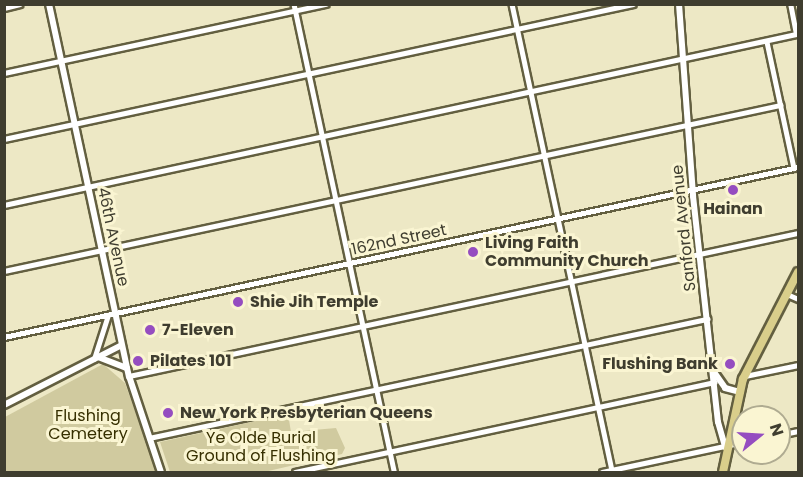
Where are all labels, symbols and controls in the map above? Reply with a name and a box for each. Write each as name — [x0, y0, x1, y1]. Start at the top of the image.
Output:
street label: Sanford Avenue — [668, 164, 700, 292]
marker: Hainan — [726, 183, 740, 197]
street label: 46th Avenue — [93, 186, 133, 288]
place label: Hainan — [703, 199, 763, 219]
street label: 162nd Street — [350, 221, 448, 259]
place label: Living Faith Community Church — [485, 233, 649, 271]
marker: Living Faith Community Church — [466, 245, 480, 259]
place label: Shie Jih Temple — [250, 292, 378, 312]
marker: Shie Jih Temple — [231, 295, 245, 309]
place label: 7-Eleven — [162, 320, 234, 340]
marker: 7-Eleven — [143, 323, 157, 337]
place label: Pilates 101 — [150, 351, 231, 371]
marker: Pilates 101 — [131, 354, 145, 368]
place label: Flushing Bank — [602, 354, 718, 374]
marker: Flushing Bank — [723, 357, 737, 371]
place label: New York Presbyterian Queens — [180, 403, 433, 423]
north arrow — [731, 405, 791, 465]
park label: Flushing Cemetery — [48, 406, 128, 444]
marker: New York Presbyterian Queens — [161, 406, 175, 420]
text: N — [764, 421, 789, 439]
park label: Ye Olde Burial Ground of Flushing — [186, 428, 336, 466]

